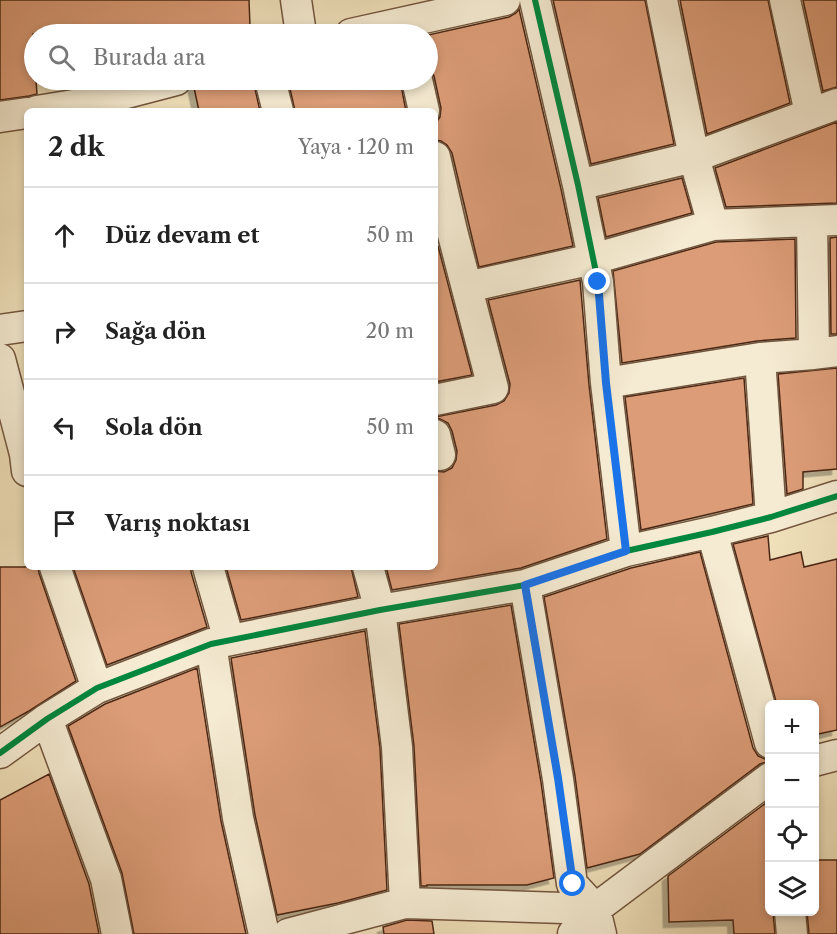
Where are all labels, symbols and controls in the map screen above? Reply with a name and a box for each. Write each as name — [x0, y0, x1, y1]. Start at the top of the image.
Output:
search box — [24, 24, 438, 90]
icon: search — [45, 41, 78, 74]
text: Burada ara — [93, 44, 206, 71]
text: 2 dk — [48, 131, 104, 163]
text: Yaya · 120 m — [298, 135, 414, 159]
icon: ahead — [48, 219, 81, 252]
text: Düz devam et — [105, 222, 259, 249]
text: 50 m — [367, 223, 414, 247]
route end — [584, 268, 610, 294]
icon: right — [48, 315, 81, 348]
text: Sağa dön — [105, 318, 206, 345]
text: 20 m — [366, 319, 414, 343]
icon: left — [48, 411, 81, 444]
text: Sola dön — [105, 414, 203, 441]
text: 50 m — [367, 415, 414, 439]
icon: arrive — [48, 507, 81, 540]
text: Varış noktası — [105, 510, 250, 537]
map controls — [765, 700, 819, 916]
button: + — [765, 700, 819, 754]
button: − — [765, 754, 819, 808]
button: locate — [765, 808, 819, 862]
button: layers — [765, 862, 819, 916]
route start — [559, 870, 585, 896]

